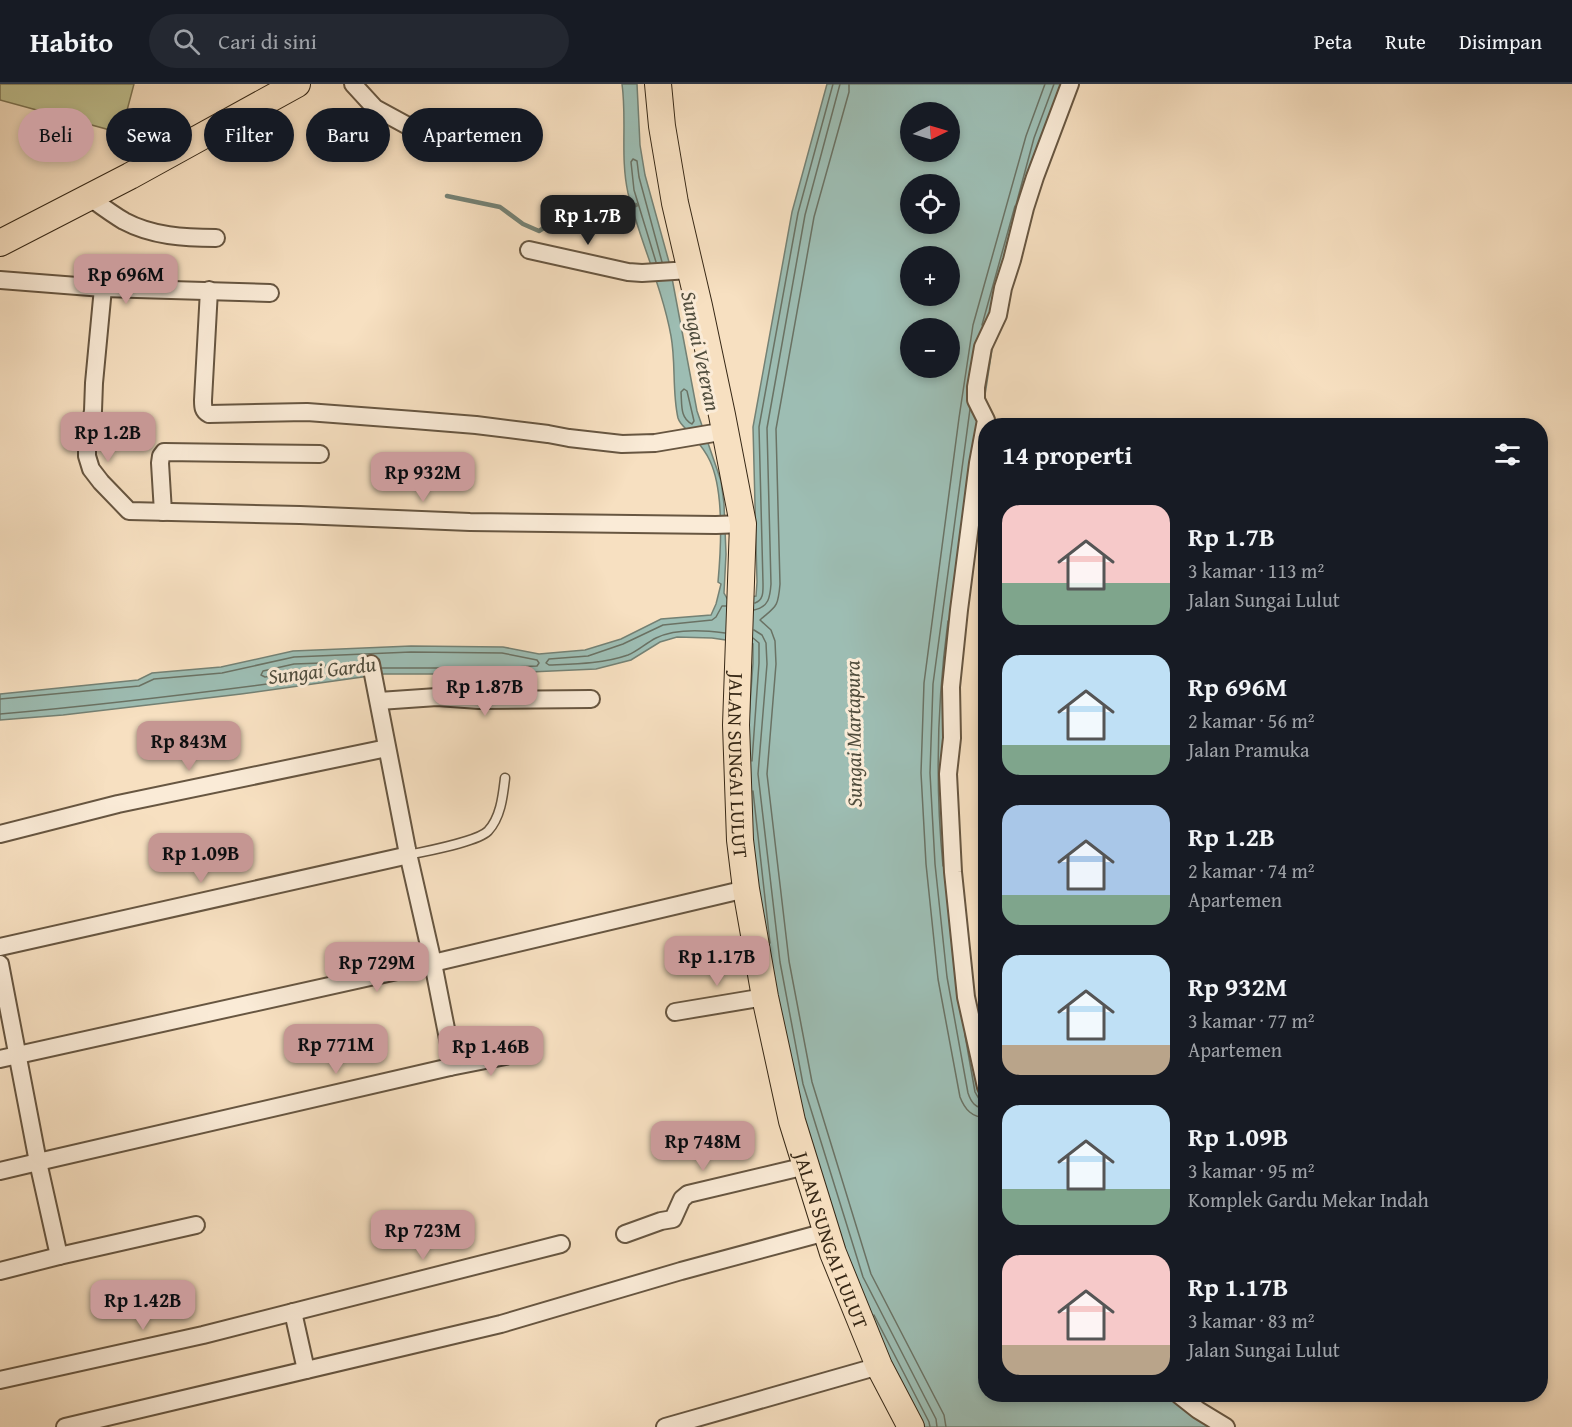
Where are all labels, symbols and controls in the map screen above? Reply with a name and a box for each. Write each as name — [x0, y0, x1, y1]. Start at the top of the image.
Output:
search box — [149, 14, 569, 68]
text: Habito — [30, 21, 113, 62]
icon: search — [170, 25, 203, 58]
text: Cari di sini — [218, 25, 317, 57]
text: Peta — [1314, 26, 1352, 57]
text: Rute — [1385, 26, 1426, 57]
text: Disimpan — [1459, 26, 1542, 57]
north arrow — [900, 102, 960, 162]
map controls — [900, 102, 960, 378]
chip: Beli — [18, 108, 94, 162]
chip: Sewa — [106, 108, 192, 162]
chip: Filter — [204, 108, 294, 162]
chip: Baru — [306, 108, 390, 162]
chip: Apartemen — [402, 108, 543, 162]
button: locate — [900, 174, 960, 234]
pin: Rp 1.7B — [533, 195, 643, 246]
text: Rp 1.7B — [555, 200, 621, 229]
button: + — [900, 246, 960, 306]
pin: Rp 696M — [71, 254, 181, 305]
text: Rp 696M — [88, 259, 164, 288]
water label: Sungai Veteran — [673, 288, 729, 414]
button: − — [900, 318, 960, 378]
pin: Rp 1.2B — [53, 412, 163, 463]
text: Rp 1.2B — [75, 417, 141, 446]
text: 14 properti — [1002, 435, 1132, 474]
icon: filters — [1491, 438, 1524, 471]
pin: Rp 932M — [368, 452, 478, 503]
text: Rp 932M — [385, 457, 461, 486]
text: Rp 1.7B — [1188, 517, 1275, 556]
icon: home — [1050, 529, 1122, 601]
text: 3 kamar · 113 m² — [1188, 556, 1324, 585]
text: Jalan Sungai Lulut — [1188, 585, 1340, 614]
water label: Sungai Gardu — [266, 648, 378, 692]
water label: Sungai Martapura — [836, 660, 870, 808]
pin: Rp 1.87B — [423, 666, 547, 717]
text: Rp 696M — [1188, 667, 1287, 706]
street label: JALAN SUNGAI LULUT — [721, 669, 757, 860]
text: Rp 1.87B — [446, 671, 524, 700]
icon: home — [1050, 679, 1122, 751]
text: 2 kamar · 56 m² — [1188, 706, 1315, 735]
pin: Rp 843M — [134, 721, 244, 772]
text: Rp 843M — [151, 726, 227, 755]
text: Jalan Pramuka — [1188, 735, 1309, 764]
text: Rp 1.2B — [1188, 817, 1275, 856]
icon: home — [1050, 829, 1122, 901]
pin: Rp 1.09B — [139, 833, 263, 884]
text: Rp 1.09B — [162, 838, 240, 867]
text: 2 kamar · 74 m² — [1188, 856, 1315, 885]
text: Apartemen — [1188, 885, 1282, 914]
pin: Rp 1.17B — [655, 936, 779, 987]
text: Rp 1.17B — [678, 941, 756, 970]
pin: Rp 729M — [322, 942, 432, 993]
text: Rp 729M — [339, 947, 415, 976]
text: Rp 932M — [1188, 967, 1287, 1006]
icon: home — [1050, 979, 1122, 1051]
text: 3 kamar · 77 m² — [1188, 1006, 1315, 1035]
pin: Rp 771M — [281, 1024, 391, 1075]
pin: Rp 1.46B — [429, 1026, 553, 1077]
text: Rp 771M — [298, 1029, 374, 1058]
text: Rp 1.46B — [452, 1031, 530, 1060]
text: Apartemen — [1188, 1035, 1282, 1064]
text: Rp 1.09B — [1188, 1117, 1288, 1156]
pin: Rp 748M — [648, 1121, 758, 1172]
text: Rp 748M — [665, 1126, 741, 1155]
icon: home — [1050, 1129, 1122, 1201]
street label: JALAN SUNGAI LULUT — [787, 1145, 877, 1333]
text: 3 kamar · 95 m² — [1188, 1156, 1315, 1185]
text: Komplek Gardu Mekar Indah — [1188, 1185, 1429, 1214]
pin: Rp 723M — [368, 1210, 478, 1261]
text: Rp 723M — [385, 1215, 461, 1244]
text: Rp 1.17B — [1188, 1267, 1288, 1306]
icon: home — [1050, 1279, 1122, 1351]
pin: Rp 1.42B — [81, 1280, 205, 1331]
text: Rp 1.42B — [104, 1285, 182, 1314]
text: 3 kamar · 83 m² — [1188, 1306, 1315, 1335]
text: Jalan Sungai Lulut — [1188, 1335, 1340, 1364]

